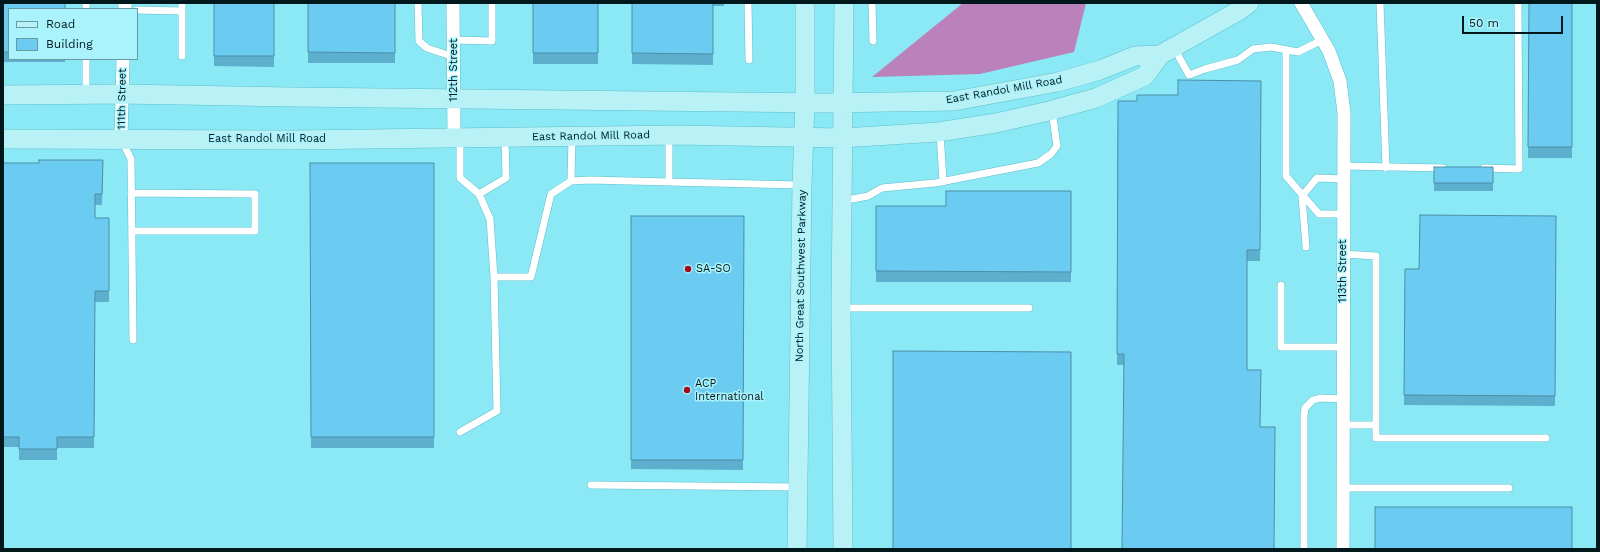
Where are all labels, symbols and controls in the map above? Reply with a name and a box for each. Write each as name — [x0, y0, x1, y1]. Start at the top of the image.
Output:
legend — [8, 8, 138, 60]
scale bar — [1464, 8, 1565, 34]
text: 50 m — [1469, 16, 1499, 30]
text: Road — [46, 17, 75, 31]
text: Building — [46, 37, 93, 51]
street label: 112th Street — [447, 38, 461, 102]
street label: 111th Street — [115, 68, 129, 130]
street label: East Randol Mill Road — [945, 73, 1063, 107]
street label: East Randol Mill Road — [532, 128, 650, 144]
street label: East Randol Mill Road — [208, 132, 326, 146]
street label: North Great Southwest Parkway — [793, 190, 809, 362]
street label: 113th Street — [1336, 239, 1350, 303]
place label: SA-SO — [696, 262, 731, 276]
marker: SA-SO — [683, 264, 693, 274]
place label: ACP International — [695, 377, 764, 403]
marker: ACP International — [682, 385, 692, 395]

